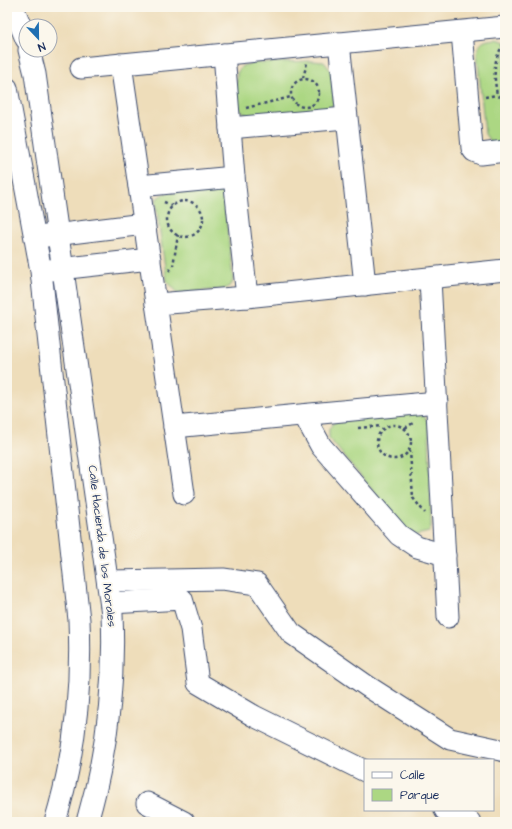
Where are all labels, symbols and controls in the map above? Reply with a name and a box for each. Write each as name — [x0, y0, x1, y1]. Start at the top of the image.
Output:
north arrow — [18, 18, 58, 58]
text: N — [35, 39, 48, 55]
street label: Calle Hacienda de los Morales — [84, 464, 120, 628]
legend — [364, 759, 494, 811]
text: Calle — [400, 767, 425, 784]
text: Parque — [400, 787, 440, 804]

